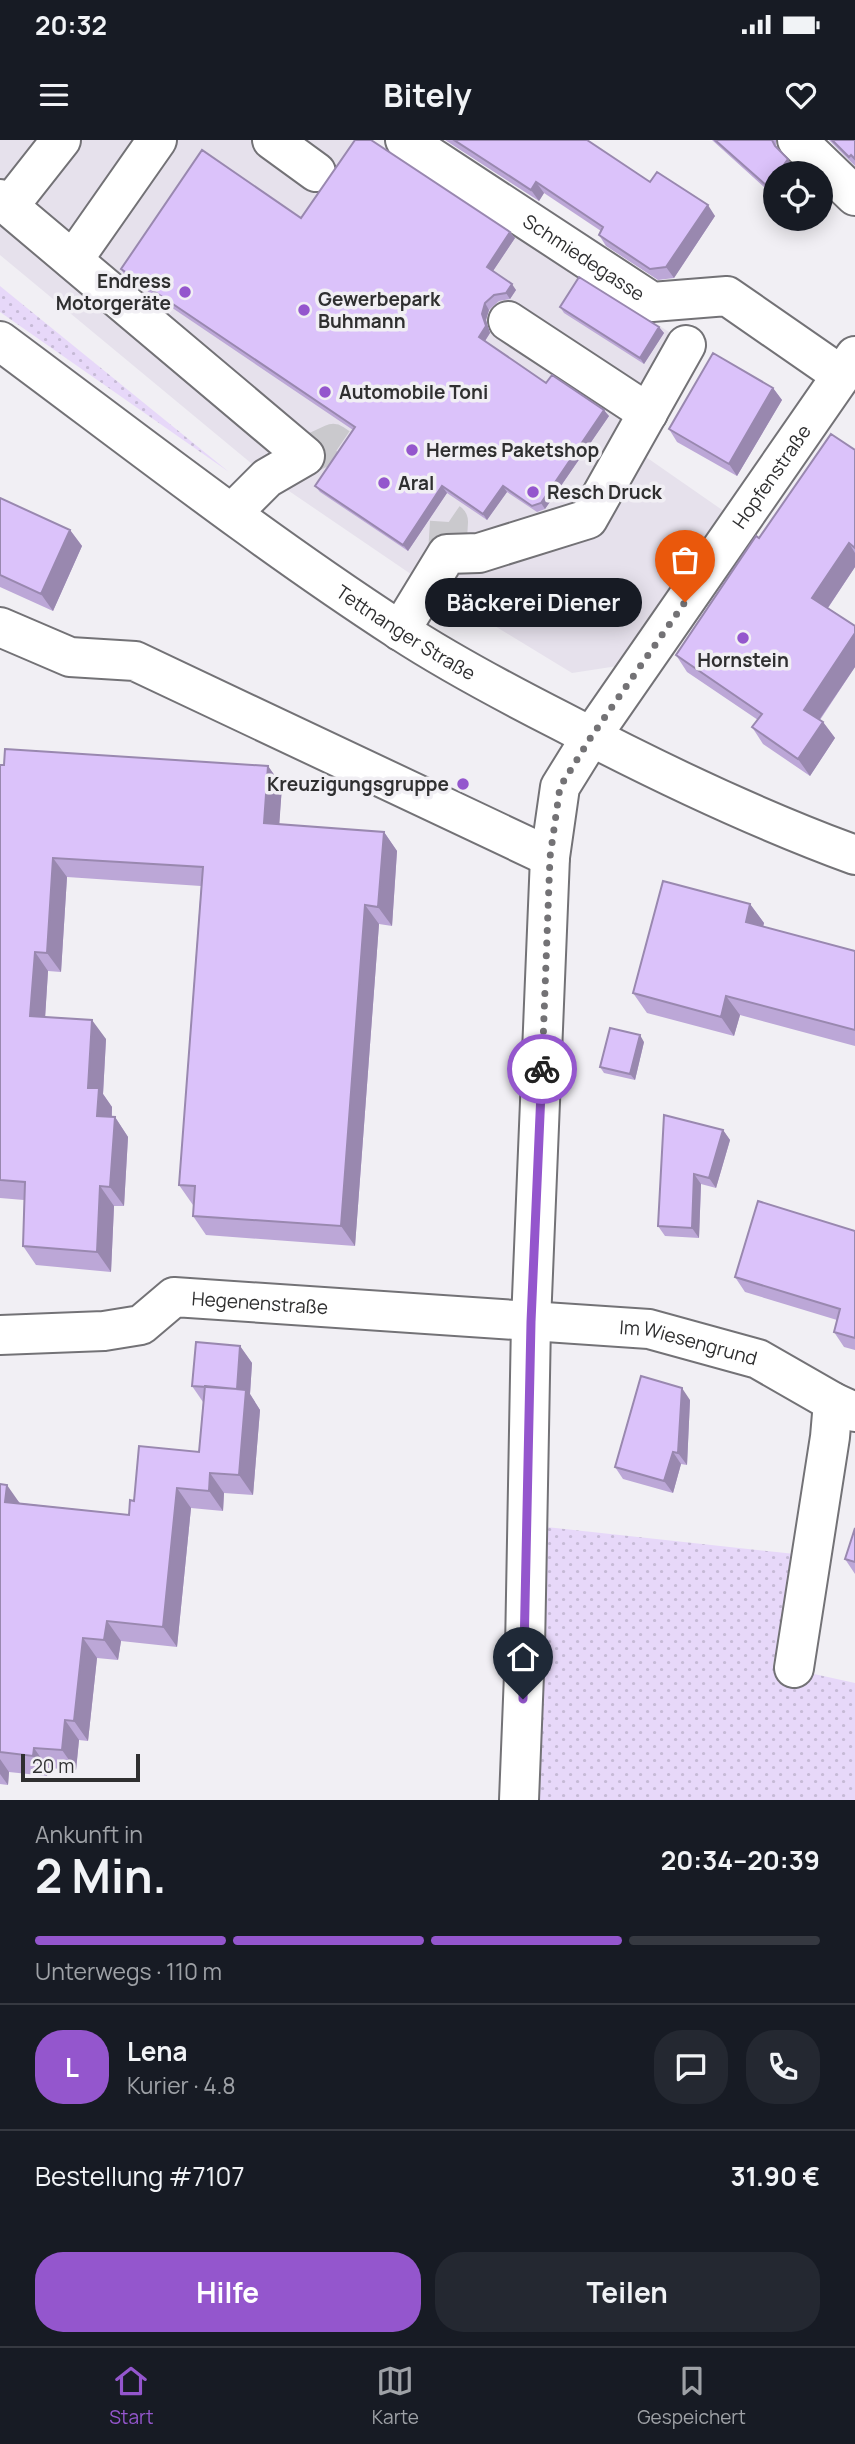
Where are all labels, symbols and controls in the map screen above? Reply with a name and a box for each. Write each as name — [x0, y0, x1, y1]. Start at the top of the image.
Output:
text: 20:32 — [35, 7, 107, 43]
text: Bitely — [383, 73, 472, 117]
icon: menu — [35, 76, 73, 114]
icon: heart — [782, 76, 820, 114]
map controls — [763, 161, 833, 231]
button: locate — [763, 161, 833, 231]
street label: Schmiedegasse — [518, 208, 650, 307]
place label: Endress Motorgeräte — [56, 268, 171, 316]
marker: Endress Motorgeräte — [177, 284, 193, 300]
place label: Gewerbepark Buhmann — [318, 286, 441, 334]
marker: Gewerbepark Buhmann — [296, 302, 312, 318]
place label: Automobile Toni — [339, 379, 488, 405]
marker: Automobile Toni — [317, 384, 333, 400]
street label: Hopfenstraße — [726, 419, 817, 534]
place label: Hermes Paketshop — [426, 437, 599, 463]
marker: Hermes Paketshop — [404, 442, 420, 458]
place label: Aral — [398, 470, 434, 496]
marker: Aral — [376, 475, 392, 491]
place label: Resch Druck — [547, 479, 663, 505]
marker: Resch Druck — [525, 484, 541, 500]
pin — [655, 530, 715, 602]
icon: bag — [666, 541, 704, 579]
callout: Bäckerei Diener — [426, 578, 643, 626]
street label: Tettnanger Straße — [331, 579, 480, 686]
text: Bäckerei Diener — [446, 586, 621, 618]
marker: Hornstein — [735, 630, 751, 646]
place label: Hornstein — [697, 647, 789, 673]
place label: Kreuzigungsgruppe — [267, 771, 449, 797]
marker: Kreuzigungsgruppe — [455, 776, 471, 792]
courier — [507, 1034, 577, 1104]
icon: bike — [523, 1050, 561, 1088]
street label: Hegenenstraße — [191, 1285, 329, 1320]
street label: Im Wiesengrund — [619, 1314, 760, 1371]
pin — [493, 1627, 553, 1699]
icon: home — [504, 1638, 542, 1676]
scale bar — [21, 1751, 140, 1783]
text: 20 m — [32, 1753, 74, 1779]
text: Ankunft in — [35, 1818, 143, 1850]
text: 20:34–20:39 — [661, 1842, 820, 1878]
text: 2 Min. — [35, 1844, 167, 1907]
text: Unterwegs · 110 m — [35, 1955, 222, 1987]
button: chat — [654, 2030, 728, 2104]
button: phone — [746, 2030, 820, 2104]
text: Lena — [127, 2033, 187, 2069]
text: L — [65, 2049, 79, 2085]
text: Kurier · 4.8 — [127, 2069, 236, 2101]
text: Bestellung #7107 — [35, 2158, 245, 2194]
text: 31.90 € — [730, 2158, 820, 2194]
button: Hilfe — [35, 2252, 421, 2332]
button: Teilen — [435, 2252, 820, 2332]
tab: Start — [109, 2362, 154, 2430]
tab: Karte — [372, 2362, 419, 2430]
tab: Gespeichert — [637, 2362, 746, 2430]

